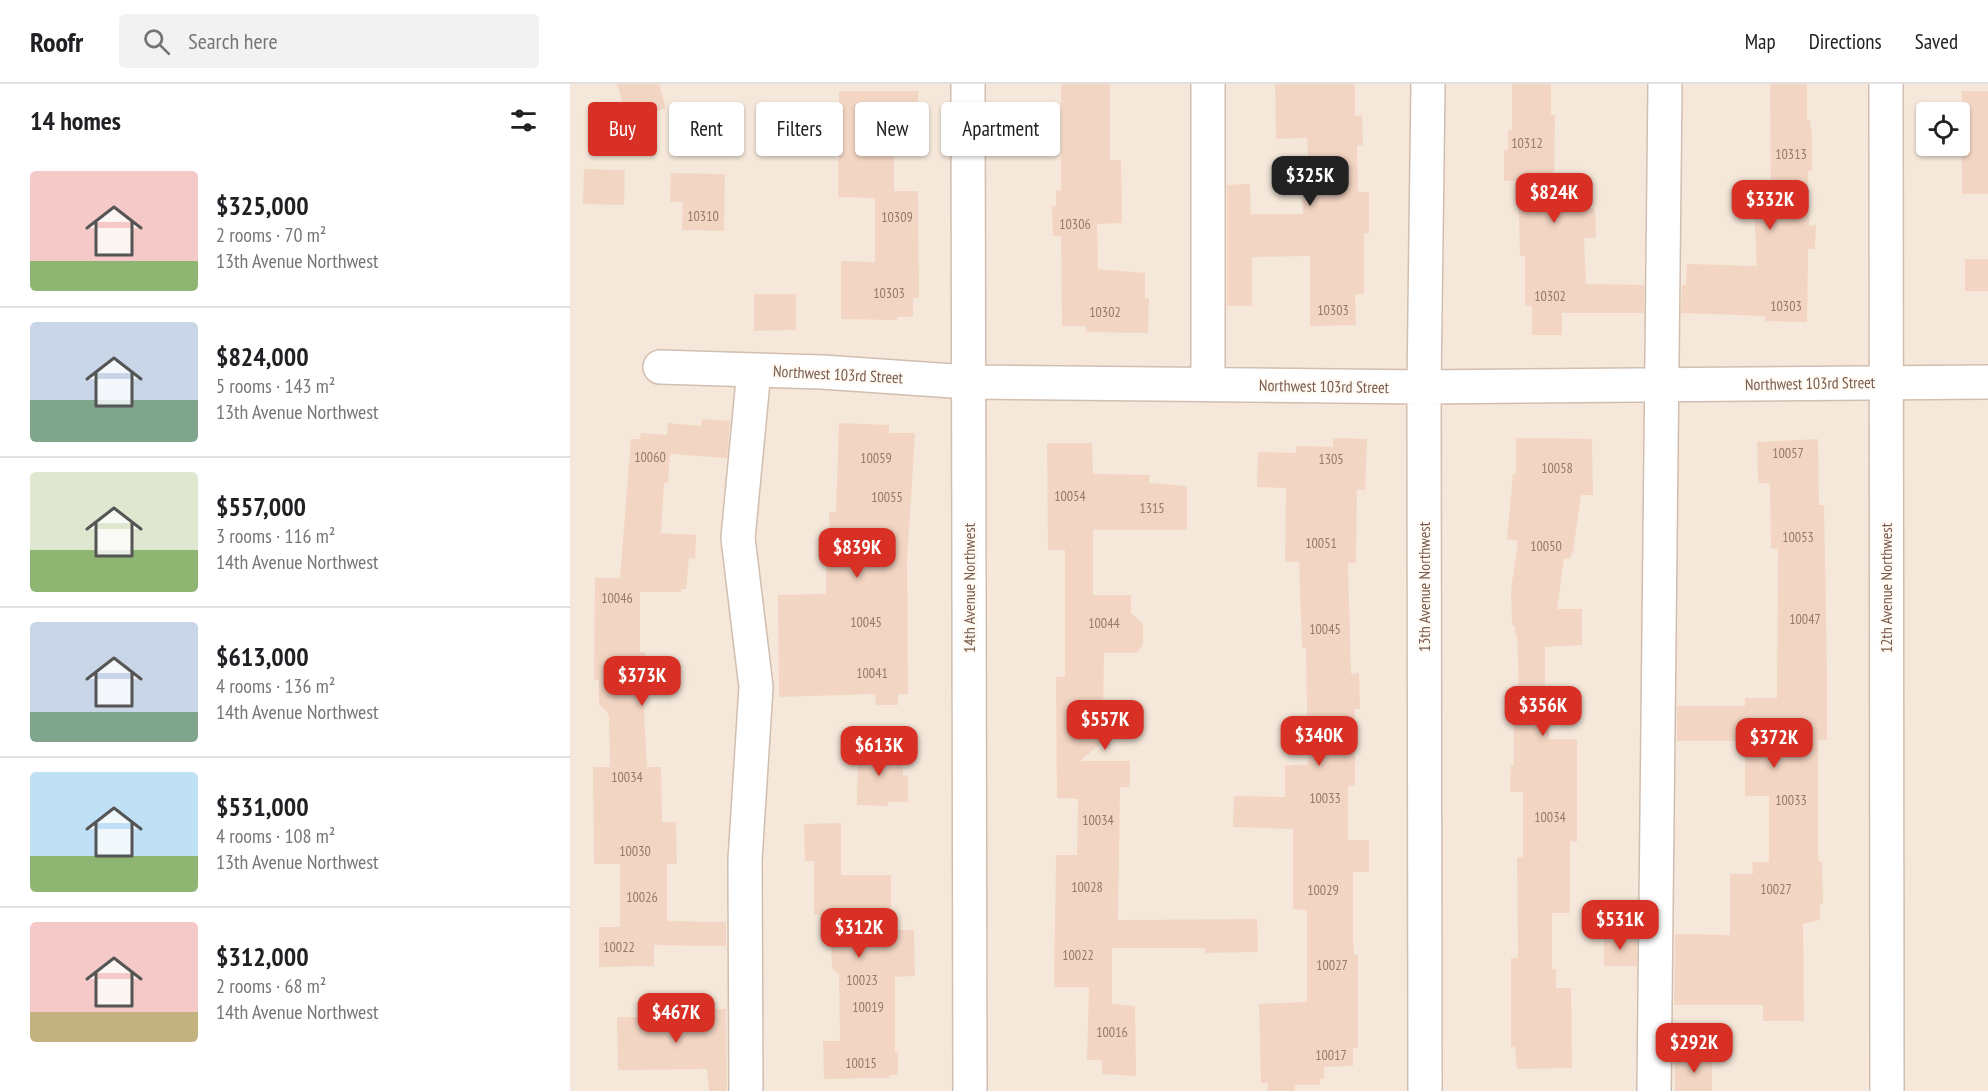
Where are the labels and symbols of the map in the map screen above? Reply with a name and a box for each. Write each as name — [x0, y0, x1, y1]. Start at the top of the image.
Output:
house number: 10312 — [1511, 134, 1543, 152]
house number: 10313 — [1775, 145, 1807, 163]
pin: $325K — [1268, 156, 1352, 207]
pin: $824K — [1512, 173, 1596, 224]
pin: $332K — [1728, 180, 1812, 231]
house number: 10310 — [687, 207, 719, 225]
house number: 10309 — [881, 208, 913, 226]
house number: 10306 — [1059, 215, 1091, 233]
house number: 10303 — [873, 284, 905, 302]
house number: 10302 — [1534, 287, 1566, 305]
house number: 10303 — [1770, 297, 1802, 315]
house number: 10303 — [1317, 301, 1349, 319]
house number: 10302 — [1089, 303, 1121, 321]
street label: Northwest 103rd Street — [772, 361, 904, 387]
street label: Northwest 103rd Street — [1745, 372, 1876, 394]
street label: Northwest 103rd Street — [1259, 375, 1390, 397]
house number: 10057 — [1772, 444, 1804, 462]
house number: 10060 — [634, 448, 666, 466]
house number: 10059 — [860, 449, 892, 467]
house number: 1305 — [1318, 450, 1344, 468]
house number: 10058 — [1541, 459, 1573, 477]
house number: 10054 — [1054, 487, 1086, 505]
house number: 10055 — [871, 488, 903, 506]
house number: 1315 — [1139, 499, 1165, 517]
street label: 13th Avenue Northwest — [1414, 521, 1434, 652]
street label: 14th Avenue Northwest — [959, 522, 979, 653]
street label: 12th Avenue Northwest — [1876, 522, 1896, 653]
pin: $839K — [815, 528, 899, 579]
house number: 10053 — [1782, 528, 1814, 546]
house number: 10051 — [1305, 534, 1337, 552]
house number: 10050 — [1530, 537, 1562, 555]
house number: 10046 — [601, 589, 633, 607]
house number: 10047 — [1789, 610, 1821, 628]
house number: 10045 — [850, 613, 882, 631]
house number: 10044 — [1088, 614, 1120, 632]
house number: 10045 — [1309, 620, 1341, 638]
pin: $373K — [600, 656, 684, 707]
house number: 10041 — [856, 664, 888, 682]
pin: $356K — [1501, 686, 1585, 737]
pin: $557K — [1063, 700, 1147, 751]
pin: $340K — [1277, 716, 1361, 767]
pin: $372K — [1732, 718, 1816, 769]
pin: $613K — [837, 726, 921, 777]
house number: 10034 — [611, 768, 643, 786]
house number: 10033 — [1309, 789, 1341, 807]
house number: 10033 — [1775, 791, 1807, 809]
house number: 10034 — [1534, 808, 1566, 826]
house number: 10034 — [1082, 811, 1114, 829]
house number: 10030 — [619, 842, 651, 860]
house number: 10028 — [1071, 878, 1103, 896]
house number: 10027 — [1760, 880, 1792, 898]
house number: 10029 — [1307, 881, 1339, 899]
house number: 10026 — [626, 888, 658, 906]
pin: $531K — [1578, 900, 1662, 951]
pin: $312K — [817, 908, 901, 959]
house number: 10022 — [603, 938, 635, 956]
house number: 10022 — [1062, 946, 1094, 964]
house number: 10027 — [1316, 956, 1348, 974]
house number: 10023 — [846, 971, 878, 989]
pin: $467K — [634, 993, 718, 1044]
house number: 10019 — [852, 998, 884, 1016]
house number: 10016 — [1096, 1023, 1128, 1041]
pin: $292K — [1652, 1023, 1736, 1074]
house number: 10017 — [1315, 1046, 1347, 1064]
house number: 10015 — [845, 1054, 877, 1072]

